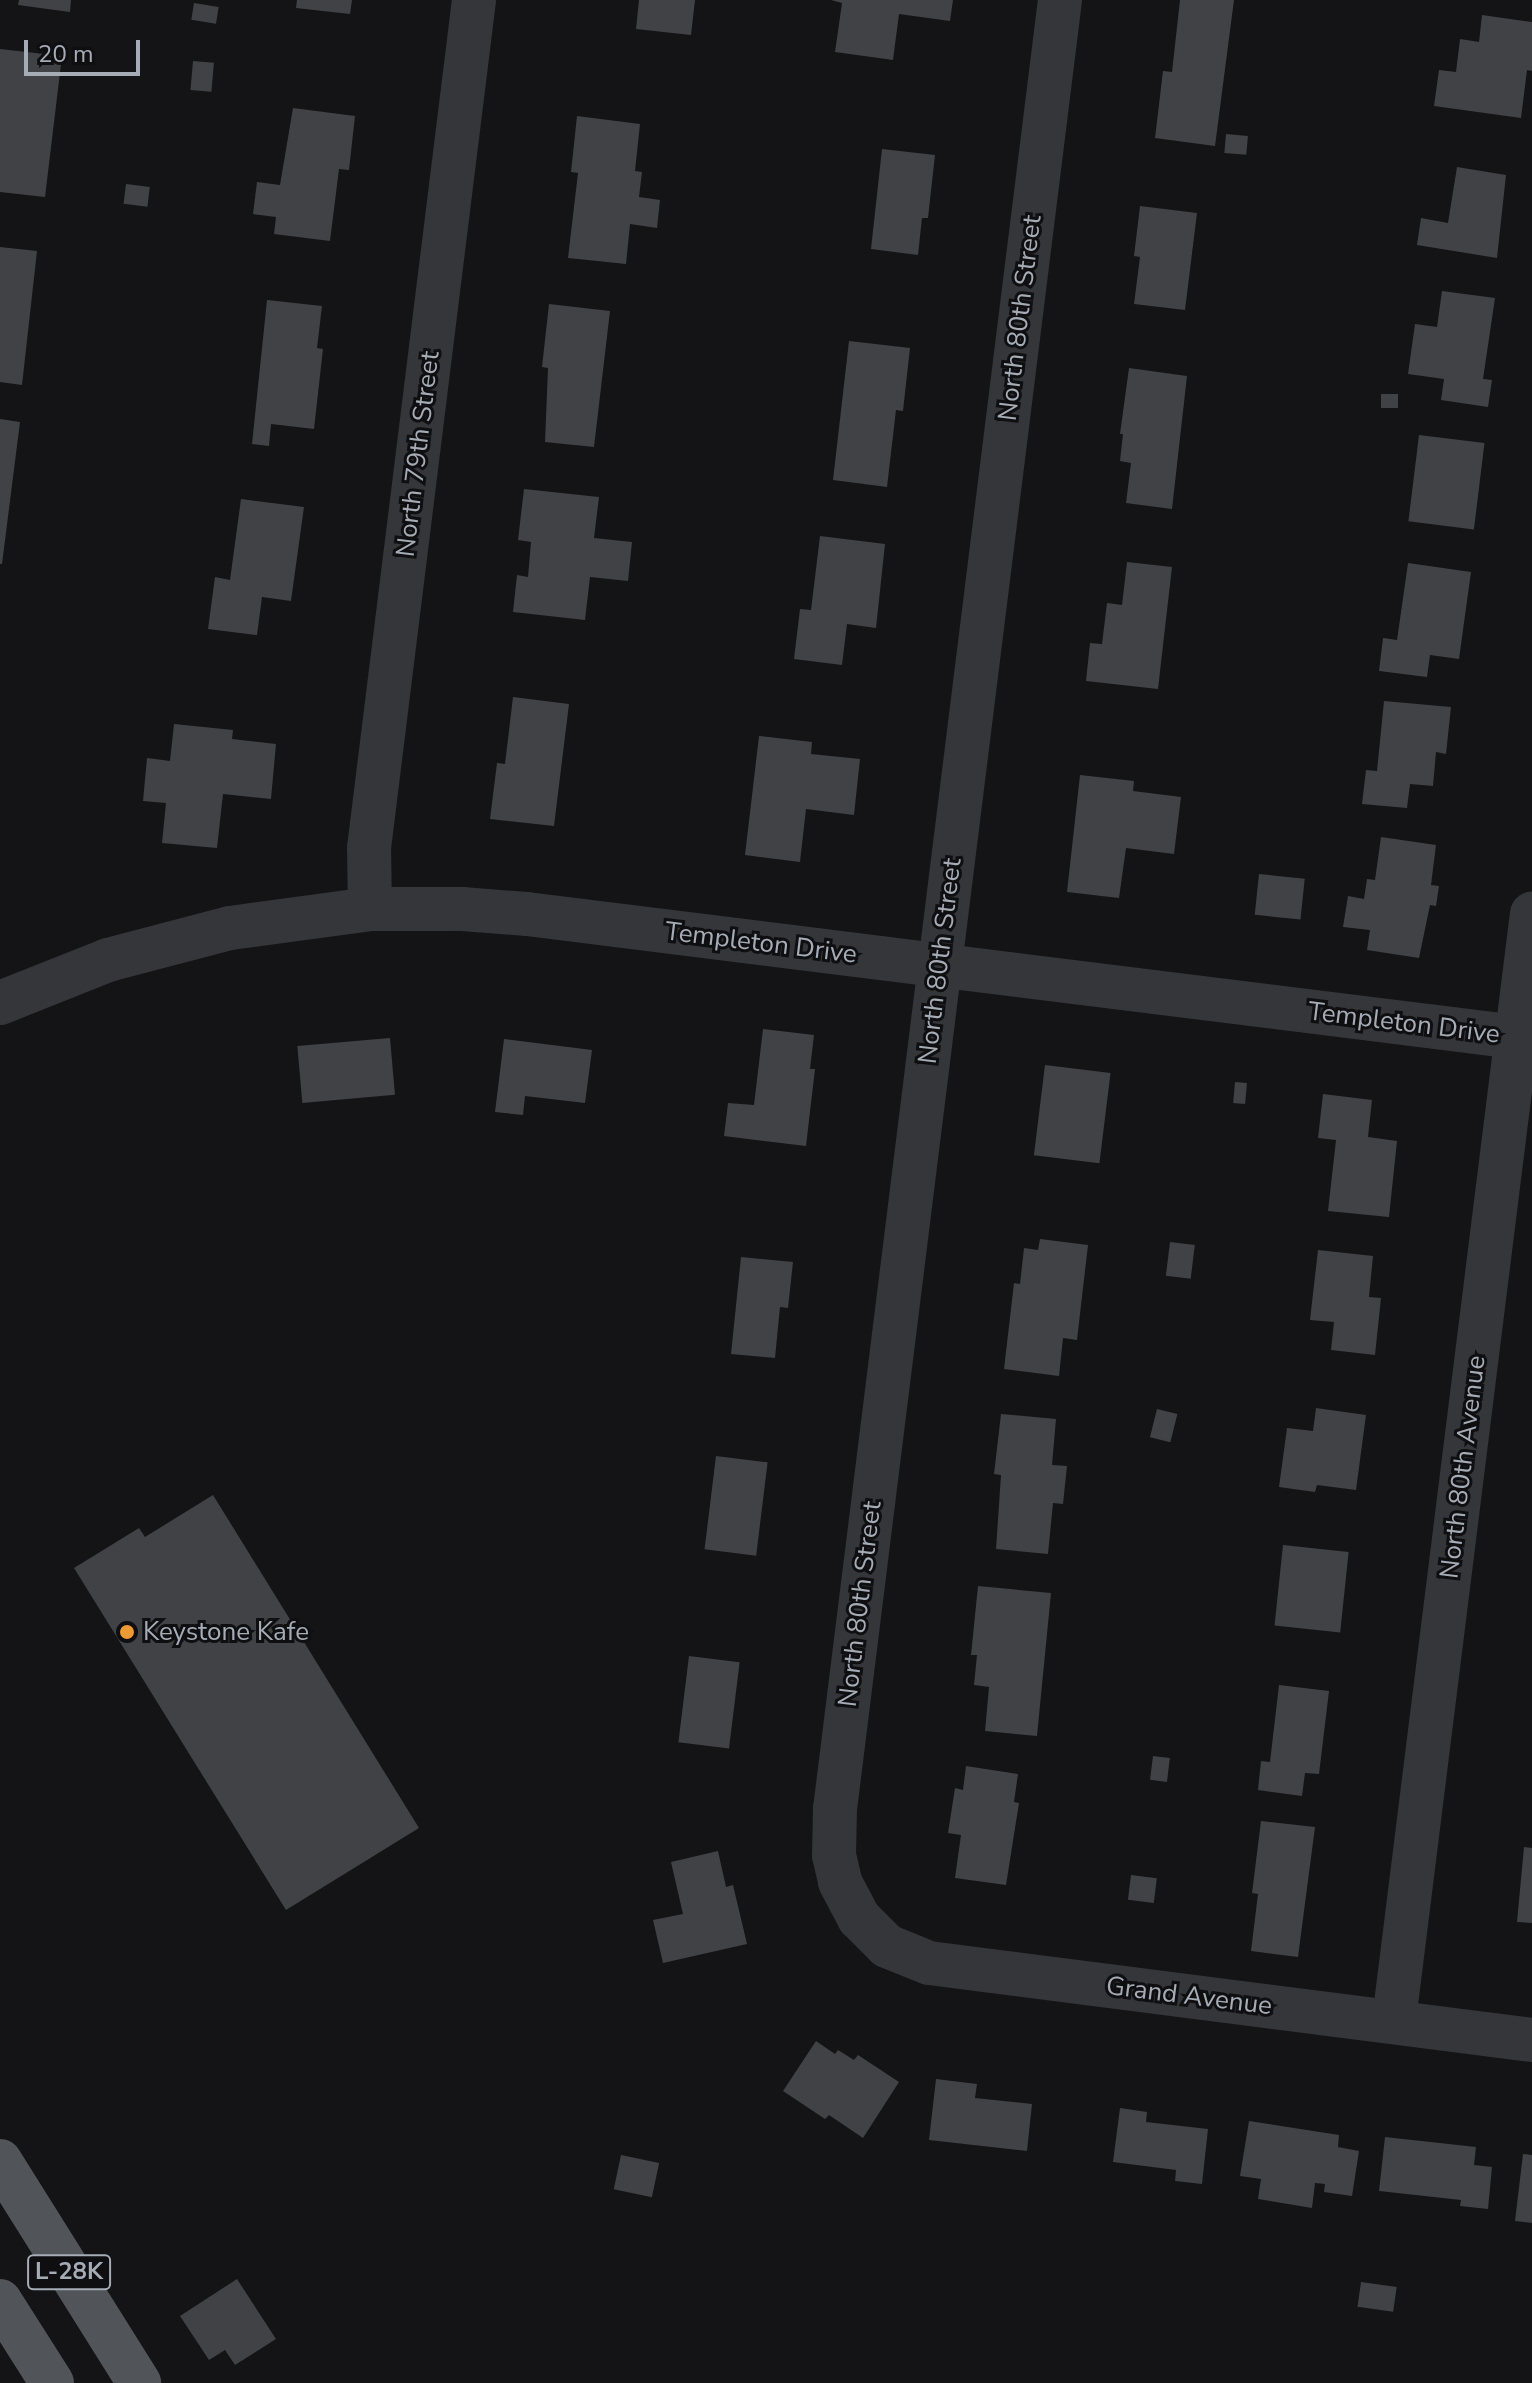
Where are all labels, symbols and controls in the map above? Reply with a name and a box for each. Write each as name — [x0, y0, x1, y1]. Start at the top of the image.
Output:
scale bar — [28, 24, 144, 74]
text: 20 m — [38, 38, 94, 70]
street label: North 80th Street — [992, 213, 1048, 423]
street label: North 79th Street — [390, 349, 446, 559]
street label: North 80th Street — [912, 856, 968, 1066]
street label: Templeton Drive — [663, 916, 859, 970]
street label: Templeton Drive — [1306, 996, 1502, 1050]
street label: North 80th Avenue — [1434, 1354, 1492, 1580]
street label: North 80th Street — [832, 1499, 888, 1709]
place label: Keystone Kafe — [143, 1616, 309, 1648]
marker: Keystone Kafe — [118, 1623, 136, 1641]
street label: Grand Avenue — [1104, 1970, 1274, 2022]
road number: L-28K — [27, 2252, 111, 2292]

